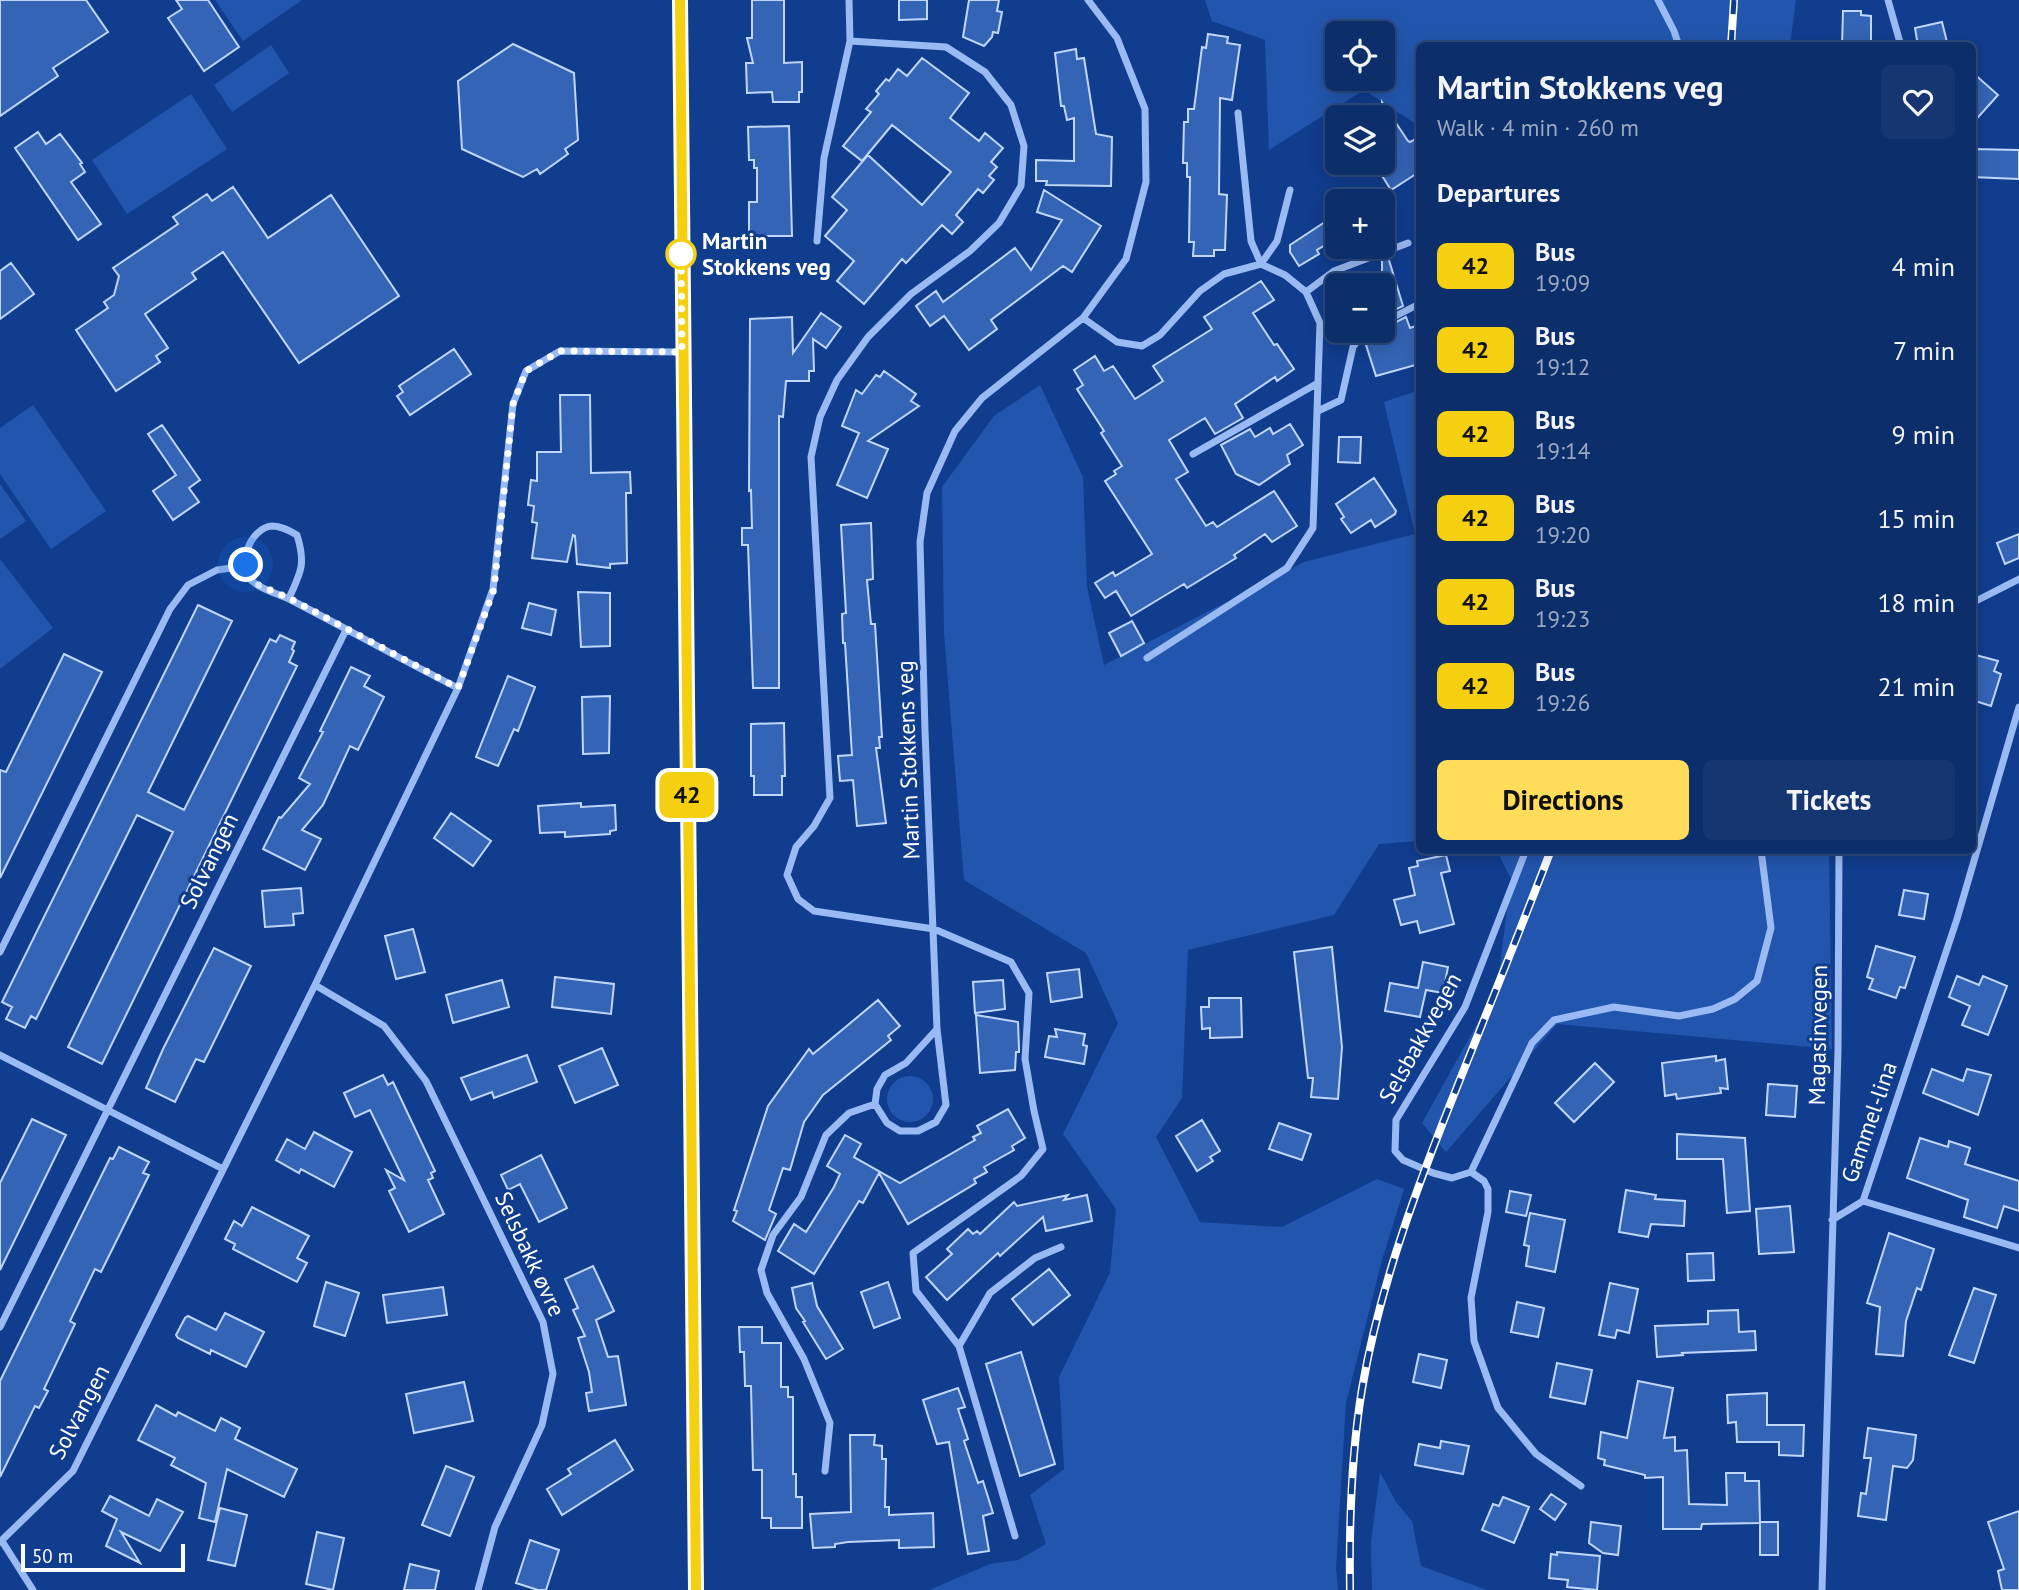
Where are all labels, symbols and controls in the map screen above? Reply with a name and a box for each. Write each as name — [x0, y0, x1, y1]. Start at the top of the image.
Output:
map controls — [1325, 21, 1395, 343]
button: locate — [1325, 21, 1395, 91]
text: Martin Stokkens veg — [1437, 65, 1724, 108]
button: heart — [1881, 65, 1955, 139]
button: layers — [1325, 105, 1395, 175]
text: Walk · 4 min · 260 m — [1437, 113, 1639, 142]
text: Departures — [1437, 176, 1560, 209]
button: + — [1325, 189, 1395, 259]
place label: Martin Stokkens veg — [702, 226, 831, 281]
text: Bus — [1535, 235, 1575, 268]
marker: Martin Stokkens veg — [666, 239, 696, 269]
text: 42 — [1462, 250, 1489, 281]
text: 4 min — [1892, 250, 1955, 283]
text: 19:09 — [1535, 268, 1590, 297]
button: − — [1325, 273, 1395, 343]
text: Bus — [1535, 319, 1575, 352]
text: 42 — [1462, 334, 1489, 365]
text: 7 min — [1893, 334, 1955, 367]
text: 19:12 — [1535, 352, 1590, 381]
text: Bus — [1535, 403, 1575, 436]
text: 42 — [1462, 418, 1489, 449]
text: 9 min — [1892, 418, 1955, 451]
text: 19:14 — [1535, 436, 1590, 465]
text: Bus — [1535, 487, 1575, 520]
text: 42 — [1462, 502, 1489, 533]
text: 15 min — [1877, 502, 1955, 535]
text: 19:20 — [1535, 520, 1590, 549]
your location — [228, 547, 263, 582]
text: Bus — [1535, 571, 1575, 604]
text: 42 — [1462, 586, 1489, 617]
text: 18 min — [1877, 586, 1955, 619]
text: 19:23 — [1535, 604, 1590, 633]
text: Bus — [1535, 655, 1575, 688]
street label: Martin Stokkens veg — [890, 660, 925, 860]
text: 42 — [1462, 670, 1489, 701]
text: 21 min — [1877, 670, 1955, 703]
text: 19:26 — [1535, 688, 1590, 717]
button: Directions — [1437, 760, 1689, 840]
button: Tickets — [1703, 760, 1955, 840]
line badge: 42 — [656, 772, 718, 818]
text: 42 — [673, 779, 701, 810]
street label: Solvangen — [173, 808, 244, 913]
street label: Magasinvegen — [1802, 964, 1833, 1106]
street label: Selsbakkvegen — [1372, 967, 1467, 1108]
street label: Gammel-lina — [1834, 1057, 1903, 1186]
street label: Selsbakk øvre — [489, 1187, 572, 1321]
street label: Solvangen — [42, 1360, 116, 1464]
scale bar — [21, 1541, 186, 1573]
text: 50 m — [32, 1544, 73, 1568]

